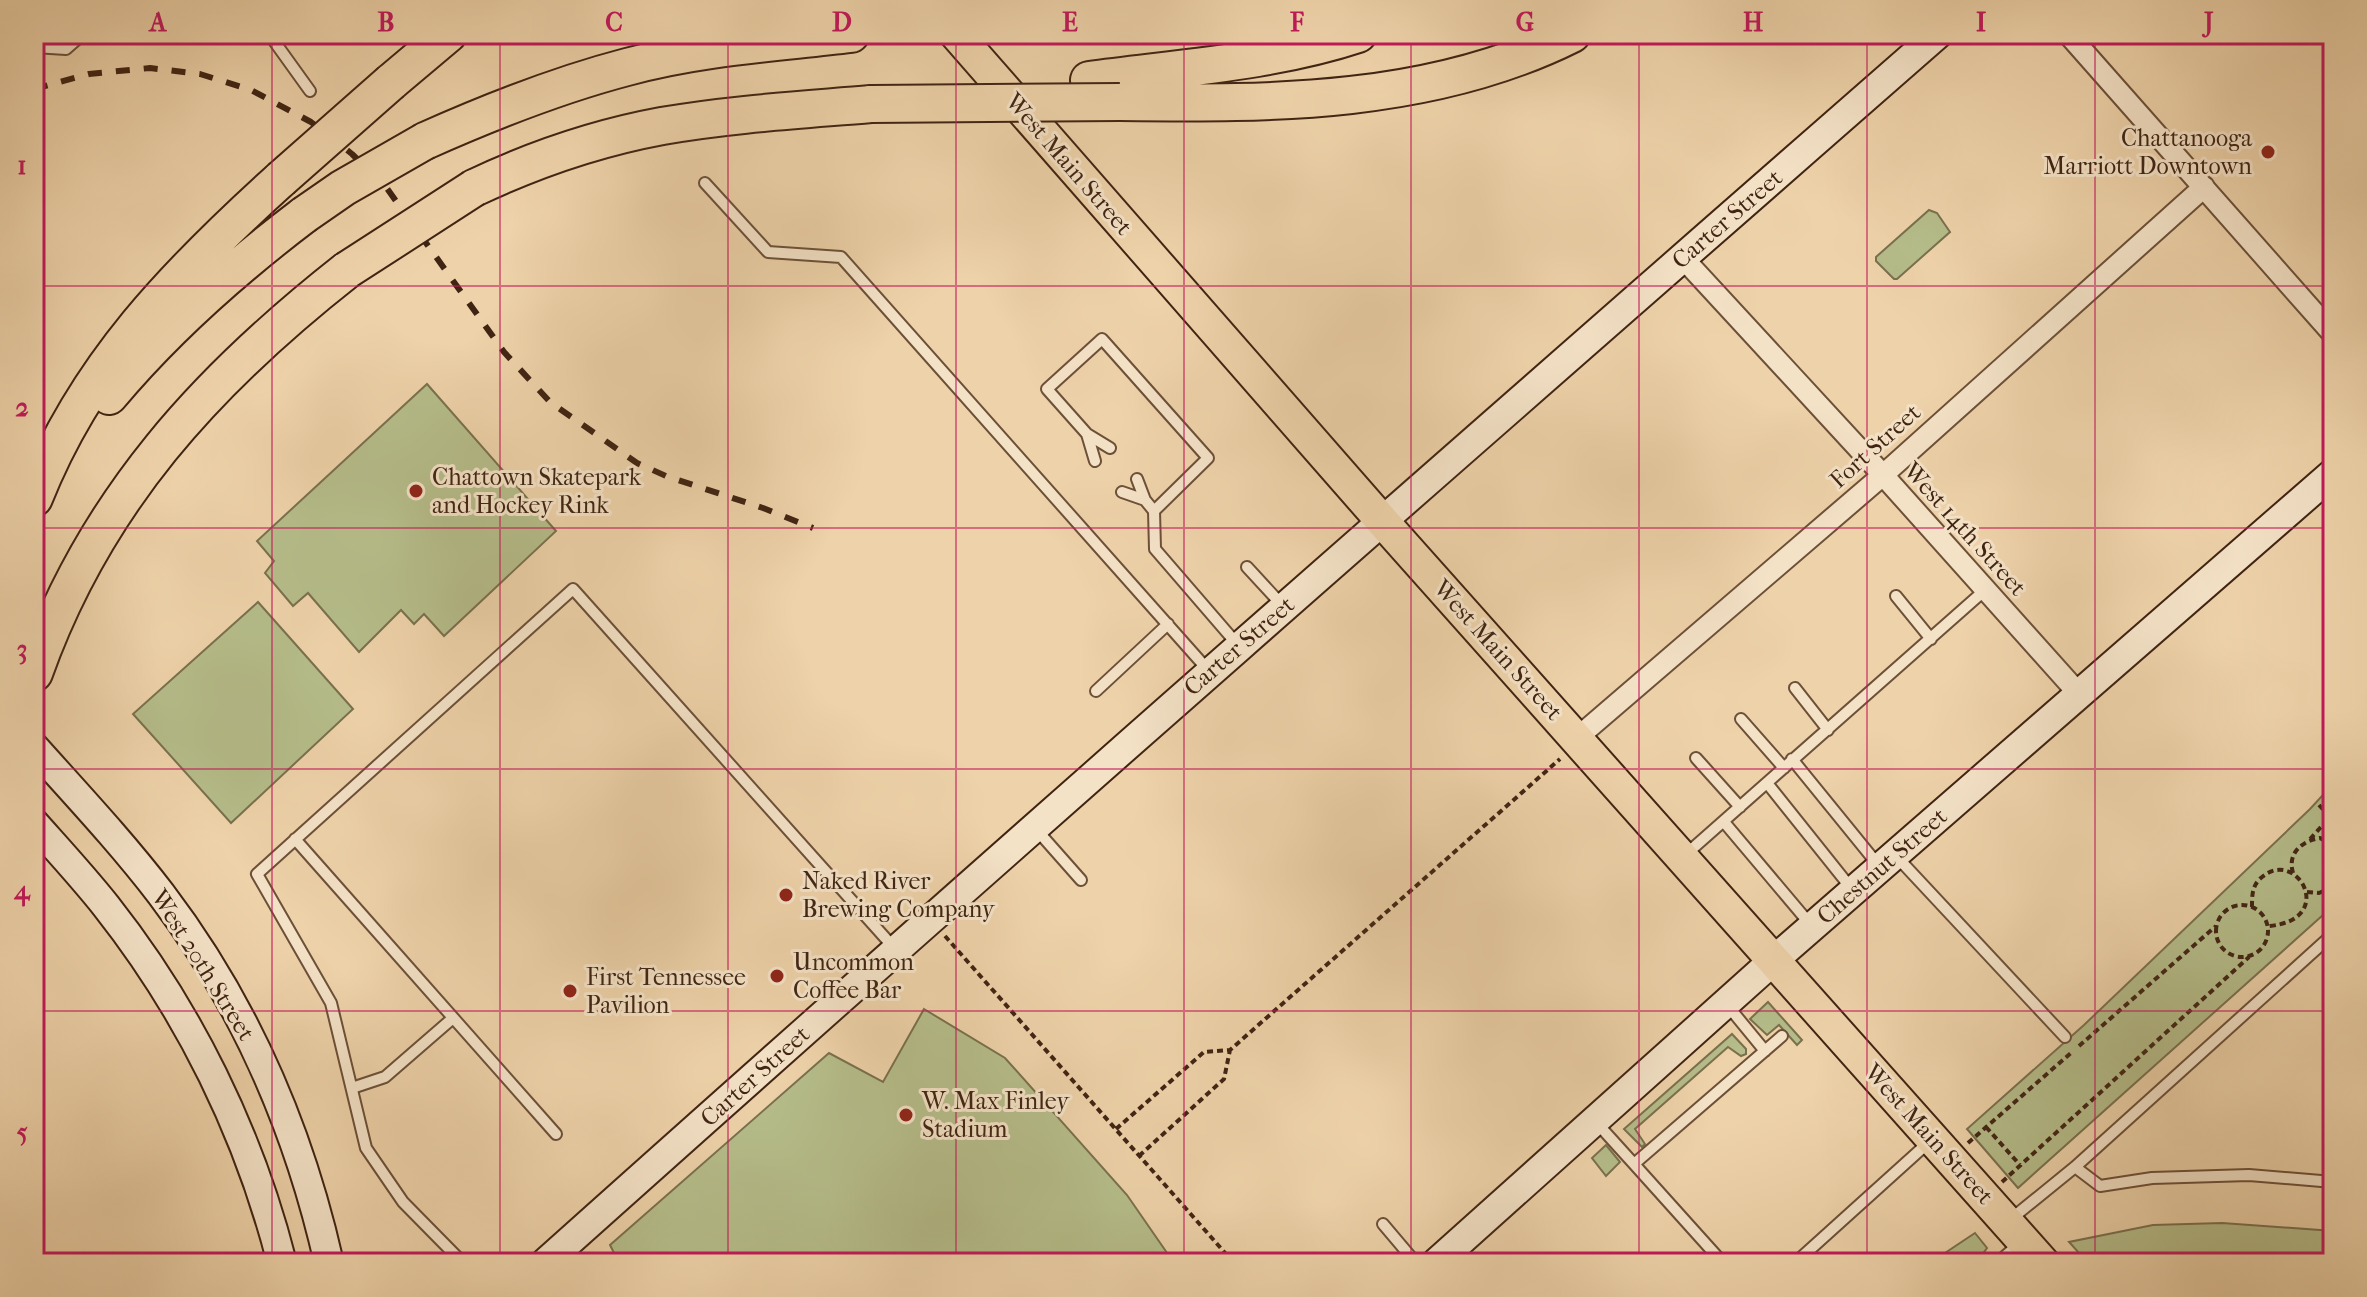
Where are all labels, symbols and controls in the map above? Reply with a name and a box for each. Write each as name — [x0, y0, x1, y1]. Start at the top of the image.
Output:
text: A — [148, 7, 168, 38]
text: B — [378, 7, 395, 38]
text: C — [605, 7, 623, 38]
text: D — [832, 7, 852, 38]
text: E — [1062, 7, 1078, 38]
text: F — [1289, 7, 1304, 38]
text: G — [1516, 7, 1534, 38]
text: H — [1743, 7, 1764, 38]
text: I — [1976, 7, 1986, 38]
text: J — [2201, 7, 2214, 38]
street label: West Main Street — [999, 87, 1139, 241]
place label: Chattanooga Marriott Downtown — [2044, 124, 2253, 180]
marker: Chattanooga Marriott Downtown — [2259, 143, 2277, 161]
text: 1 — [17, 150, 27, 181]
street label: Carter Street — [1666, 163, 1788, 274]
text: 2 — [15, 392, 29, 423]
street label: Fort Street — [1824, 398, 1926, 494]
street label: West 14th Street — [1897, 456, 2032, 602]
place label: Chattown Skatepark and Hockey Rink — [432, 463, 642, 519]
marker: Chattown Skatepark and Hockey Rink — [407, 482, 425, 500]
street label: West Main Street — [1427, 573, 1569, 726]
street label: Carter Street — [1178, 590, 1300, 701]
text: 3 — [17, 634, 27, 665]
street label: Chestnut Street — [1811, 802, 1953, 930]
place label: Naked River Brewing Company — [802, 867, 996, 923]
text: 4 — [13, 875, 31, 907]
street label: West 20th Street — [145, 884, 261, 1046]
marker: Naked River Brewing Company — [777, 886, 795, 904]
place label: Uncommon Coffee Bar — [793, 948, 914, 1004]
place label: First Tennessee Pavilion — [586, 963, 746, 1019]
marker: Uncommon Coffee Bar — [768, 967, 786, 985]
marker: First Tennessee Pavilion — [561, 982, 579, 1000]
street label: Carter Street — [695, 1020, 815, 1132]
street label: West Main Street — [1858, 1057, 2000, 1210]
place label: W. Max Finley Stadium — [921, 1087, 1070, 1143]
marker: W. Max Finley Stadium — [897, 1106, 915, 1124]
text: 5 — [16, 1117, 28, 1148]

